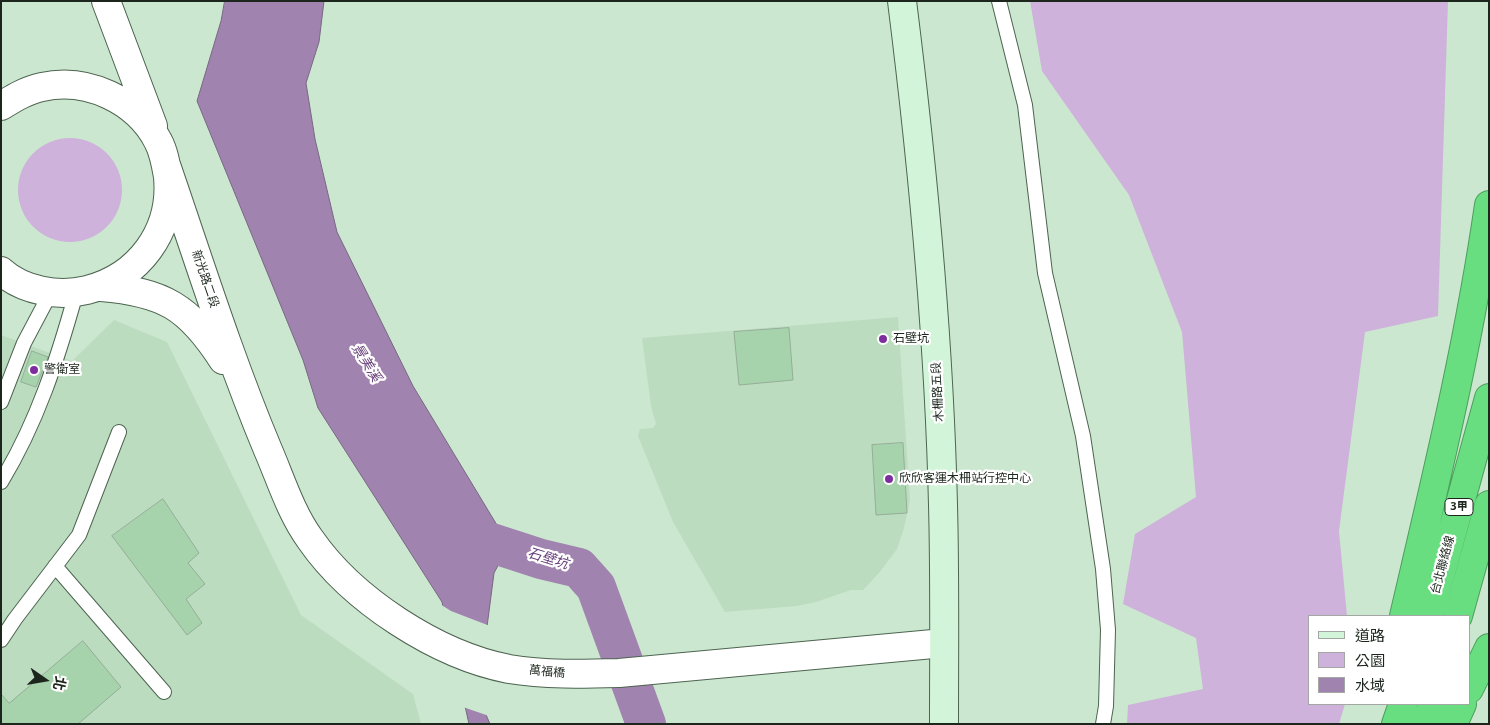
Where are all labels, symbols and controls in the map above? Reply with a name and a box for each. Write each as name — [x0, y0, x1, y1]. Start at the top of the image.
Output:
street label: 新光路二段 — [188, 248, 222, 310]
place label: 石壁坑 — [893, 332, 929, 346]
marker: 石壁坑 — [877, 333, 889, 345]
water label: 景美溪 — [348, 341, 384, 385]
street label: 木柵路五段 — [929, 362, 947, 422]
place label: 警衛室 — [44, 363, 80, 377]
marker: 警衛室 — [28, 364, 40, 376]
place label: 欣欣客運木柵站行控中心 — [899, 472, 1031, 486]
marker: 欣欣客運木柵站行控中心 — [883, 473, 895, 485]
road number: 3甲 — [1445, 498, 1473, 516]
street label: 台北聯絡線 — [1428, 534, 1458, 596]
water label: 石壁坑 — [525, 545, 571, 573]
legend — [1308, 615, 1470, 705]
text: 道路 — [1355, 625, 1385, 645]
text: 公園 — [1355, 650, 1385, 670]
north arrow — [20, 655, 70, 705]
street label: 萬福橋 — [528, 663, 566, 681]
text: 北 — [49, 675, 71, 692]
text: 水域 — [1355, 675, 1385, 695]

